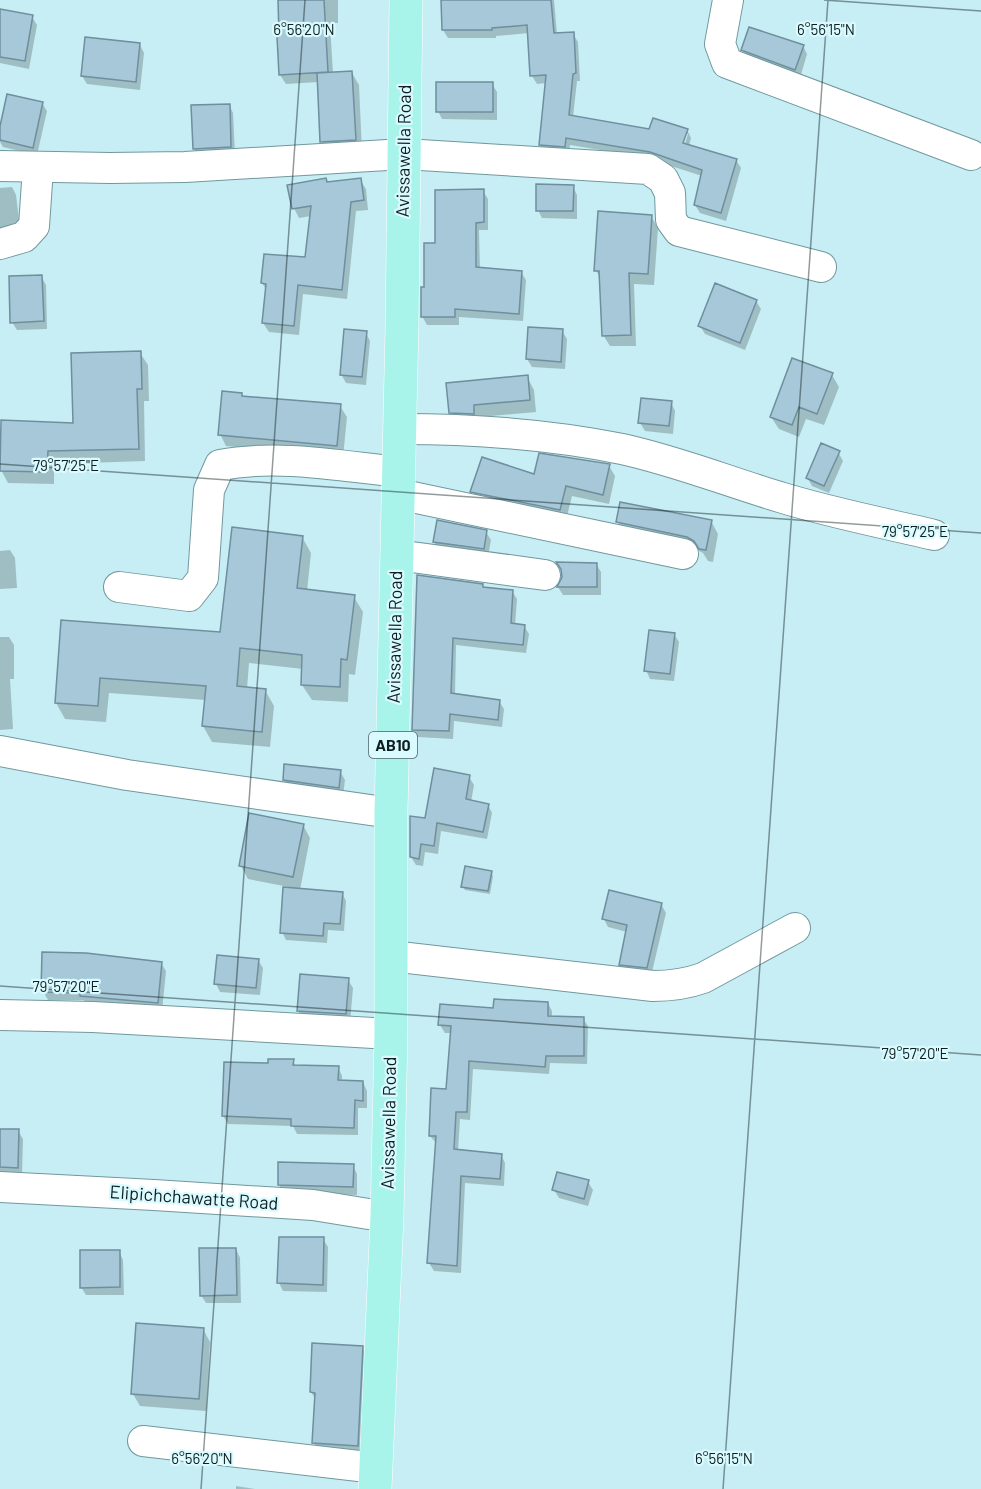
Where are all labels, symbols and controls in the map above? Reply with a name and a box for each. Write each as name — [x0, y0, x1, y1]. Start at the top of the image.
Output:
text: 6°56'20"N — [273, 20, 335, 38]
text: 6°56'15"N — [797, 20, 855, 38]
street label: Avissawella Road — [391, 84, 415, 218]
text: 79°57'25"E — [33, 456, 99, 474]
text: 79°57'25"E — [882, 522, 948, 540]
street label: Avissawella Road — [382, 570, 406, 704]
road number: AB10 — [369, 732, 417, 758]
text: 79°57'20"E — [33, 977, 99, 995]
text: 79°57'20"E — [882, 1044, 948, 1062]
street label: Avissawella Road — [376, 1056, 400, 1190]
street label: Elipichchawatte Road — [109, 1180, 279, 1214]
text: 6°56'20"N — [171, 1449, 233, 1467]
text: 6°56'15"N — [695, 1449, 753, 1467]

